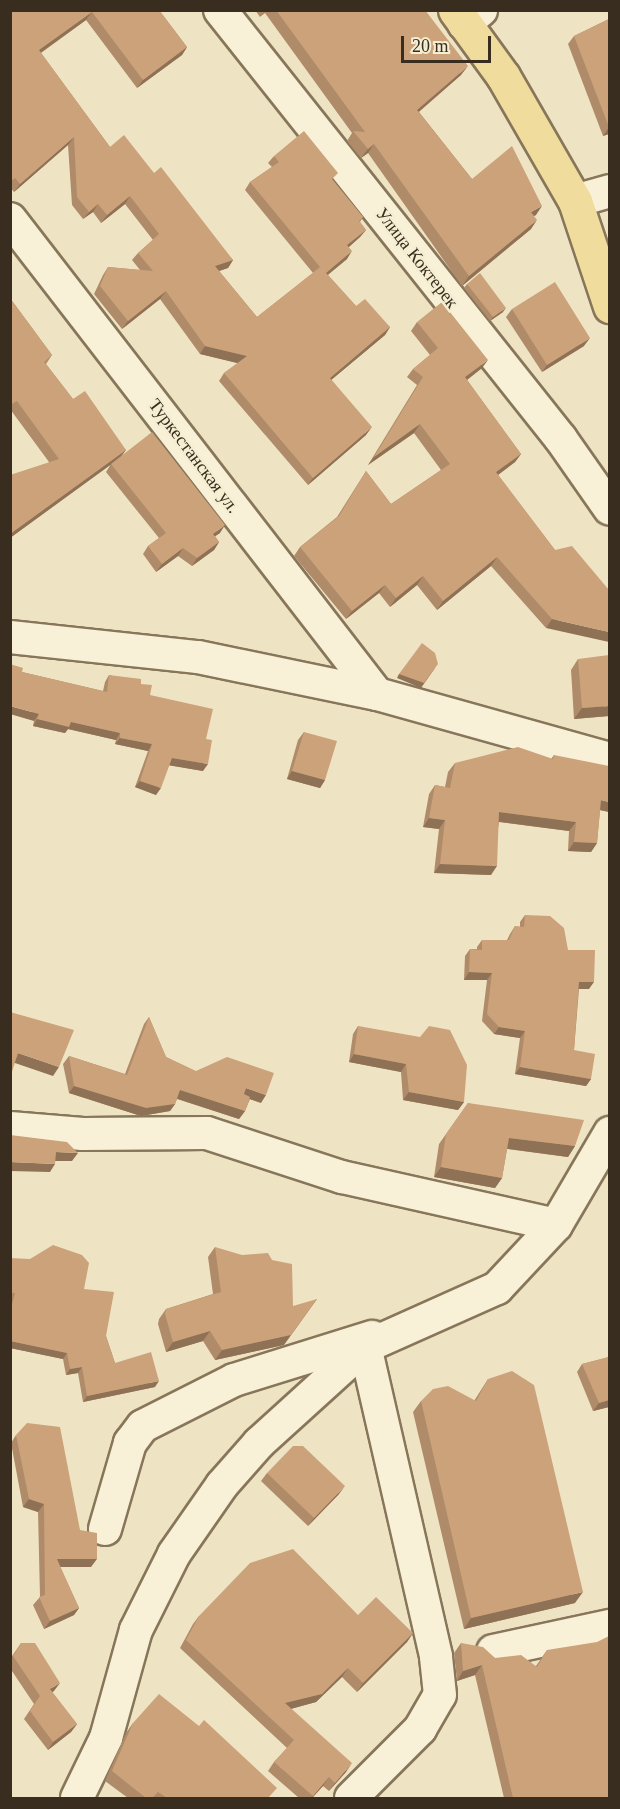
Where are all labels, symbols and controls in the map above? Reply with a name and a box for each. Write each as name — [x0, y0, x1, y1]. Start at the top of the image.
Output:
scale bar — [404, 24, 494, 62]
text: 20 m — [412, 36, 449, 56]
street label: Улица Коктерек — [371, 203, 463, 313]
street label: Туркестанская ул. — [144, 395, 244, 517]

